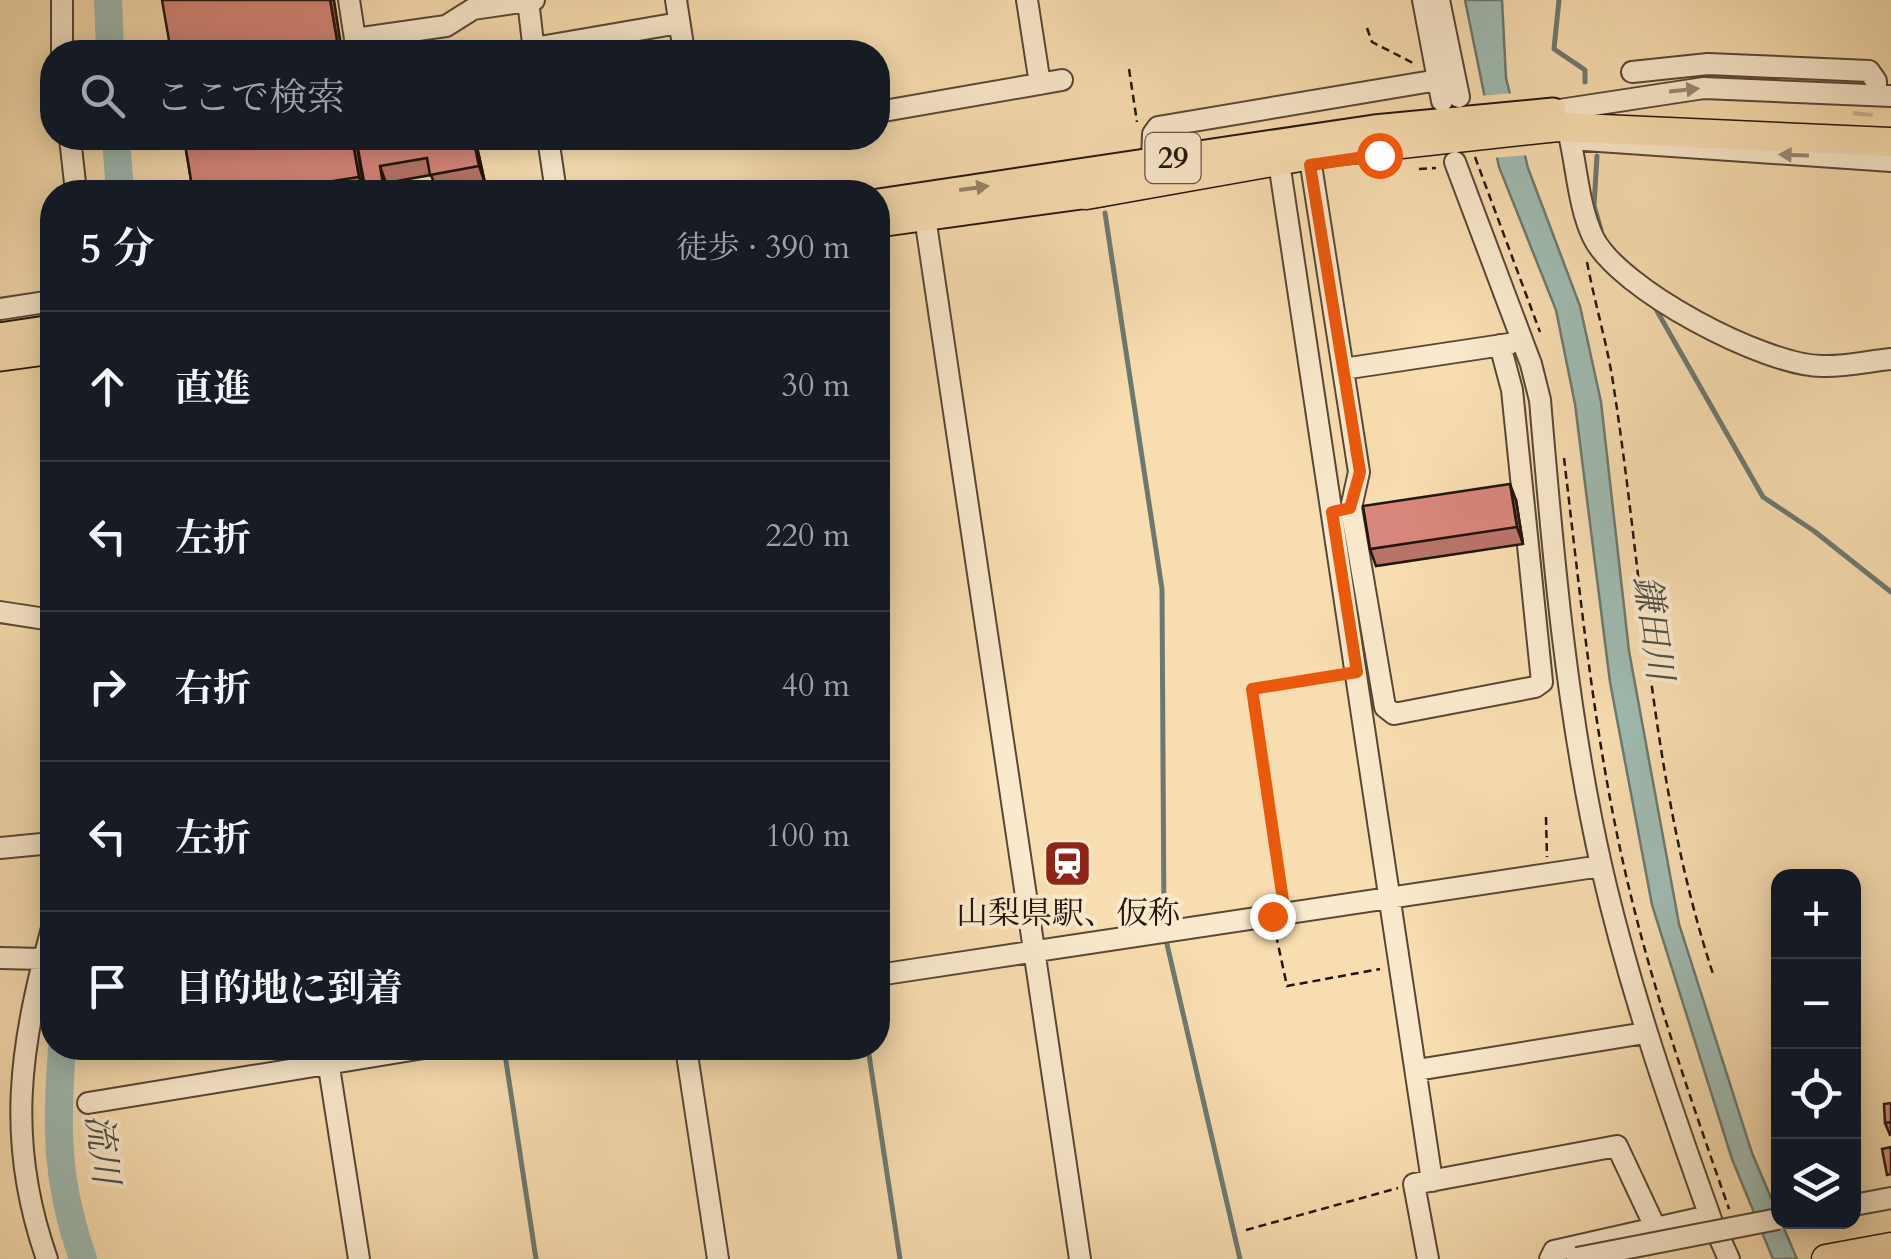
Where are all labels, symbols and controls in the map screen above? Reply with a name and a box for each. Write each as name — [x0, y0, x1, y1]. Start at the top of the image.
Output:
search box — [40, 40, 890, 150]
icon: search — [75, 68, 130, 123]
text: ここで検索 — [155, 72, 345, 124]
one-way arrow — [1669, 82, 1701, 98]
road number: 29 — [1146, 133, 1200, 183]
route start — [1357, 133, 1403, 179]
one-way arrow — [1777, 147, 1809, 163]
one-way arrow — [959, 179, 990, 195]
text: 5 分 — [80, 220, 155, 277]
text: 徒歩 · 390 m — [676, 226, 850, 270]
icon: ahead — [80, 359, 135, 414]
text: 直進 — [175, 363, 251, 415]
text: 30 m — [782, 364, 850, 408]
icon: left — [80, 509, 135, 564]
text: 左折 — [175, 513, 251, 565]
text: 220 m — [765, 514, 850, 558]
water label: 鎌田川 — [1622, 573, 1685, 687]
icon: right — [80, 659, 135, 714]
text: 右折 — [175, 663, 251, 715]
text: 40 m — [782, 664, 850, 708]
icon: left — [80, 809, 135, 864]
text: 左折 — [175, 813, 251, 865]
text: 100 m — [765, 814, 850, 858]
station icon: 山梨県駅、仮称 — [1042, 838, 1094, 890]
map controls — [1771, 869, 1861, 1229]
button: + — [1771, 869, 1861, 959]
place label: 山梨県駅、仮称 — [956, 892, 1180, 936]
route end — [1250, 894, 1296, 940]
icon: arrive — [80, 959, 135, 1014]
button: − — [1771, 959, 1861, 1049]
text: 目的地に到着 — [175, 963, 403, 1015]
button: locate — [1771, 1049, 1861, 1139]
water label: 流川 — [74, 1111, 131, 1191]
button: layers — [1771, 1139, 1861, 1229]

